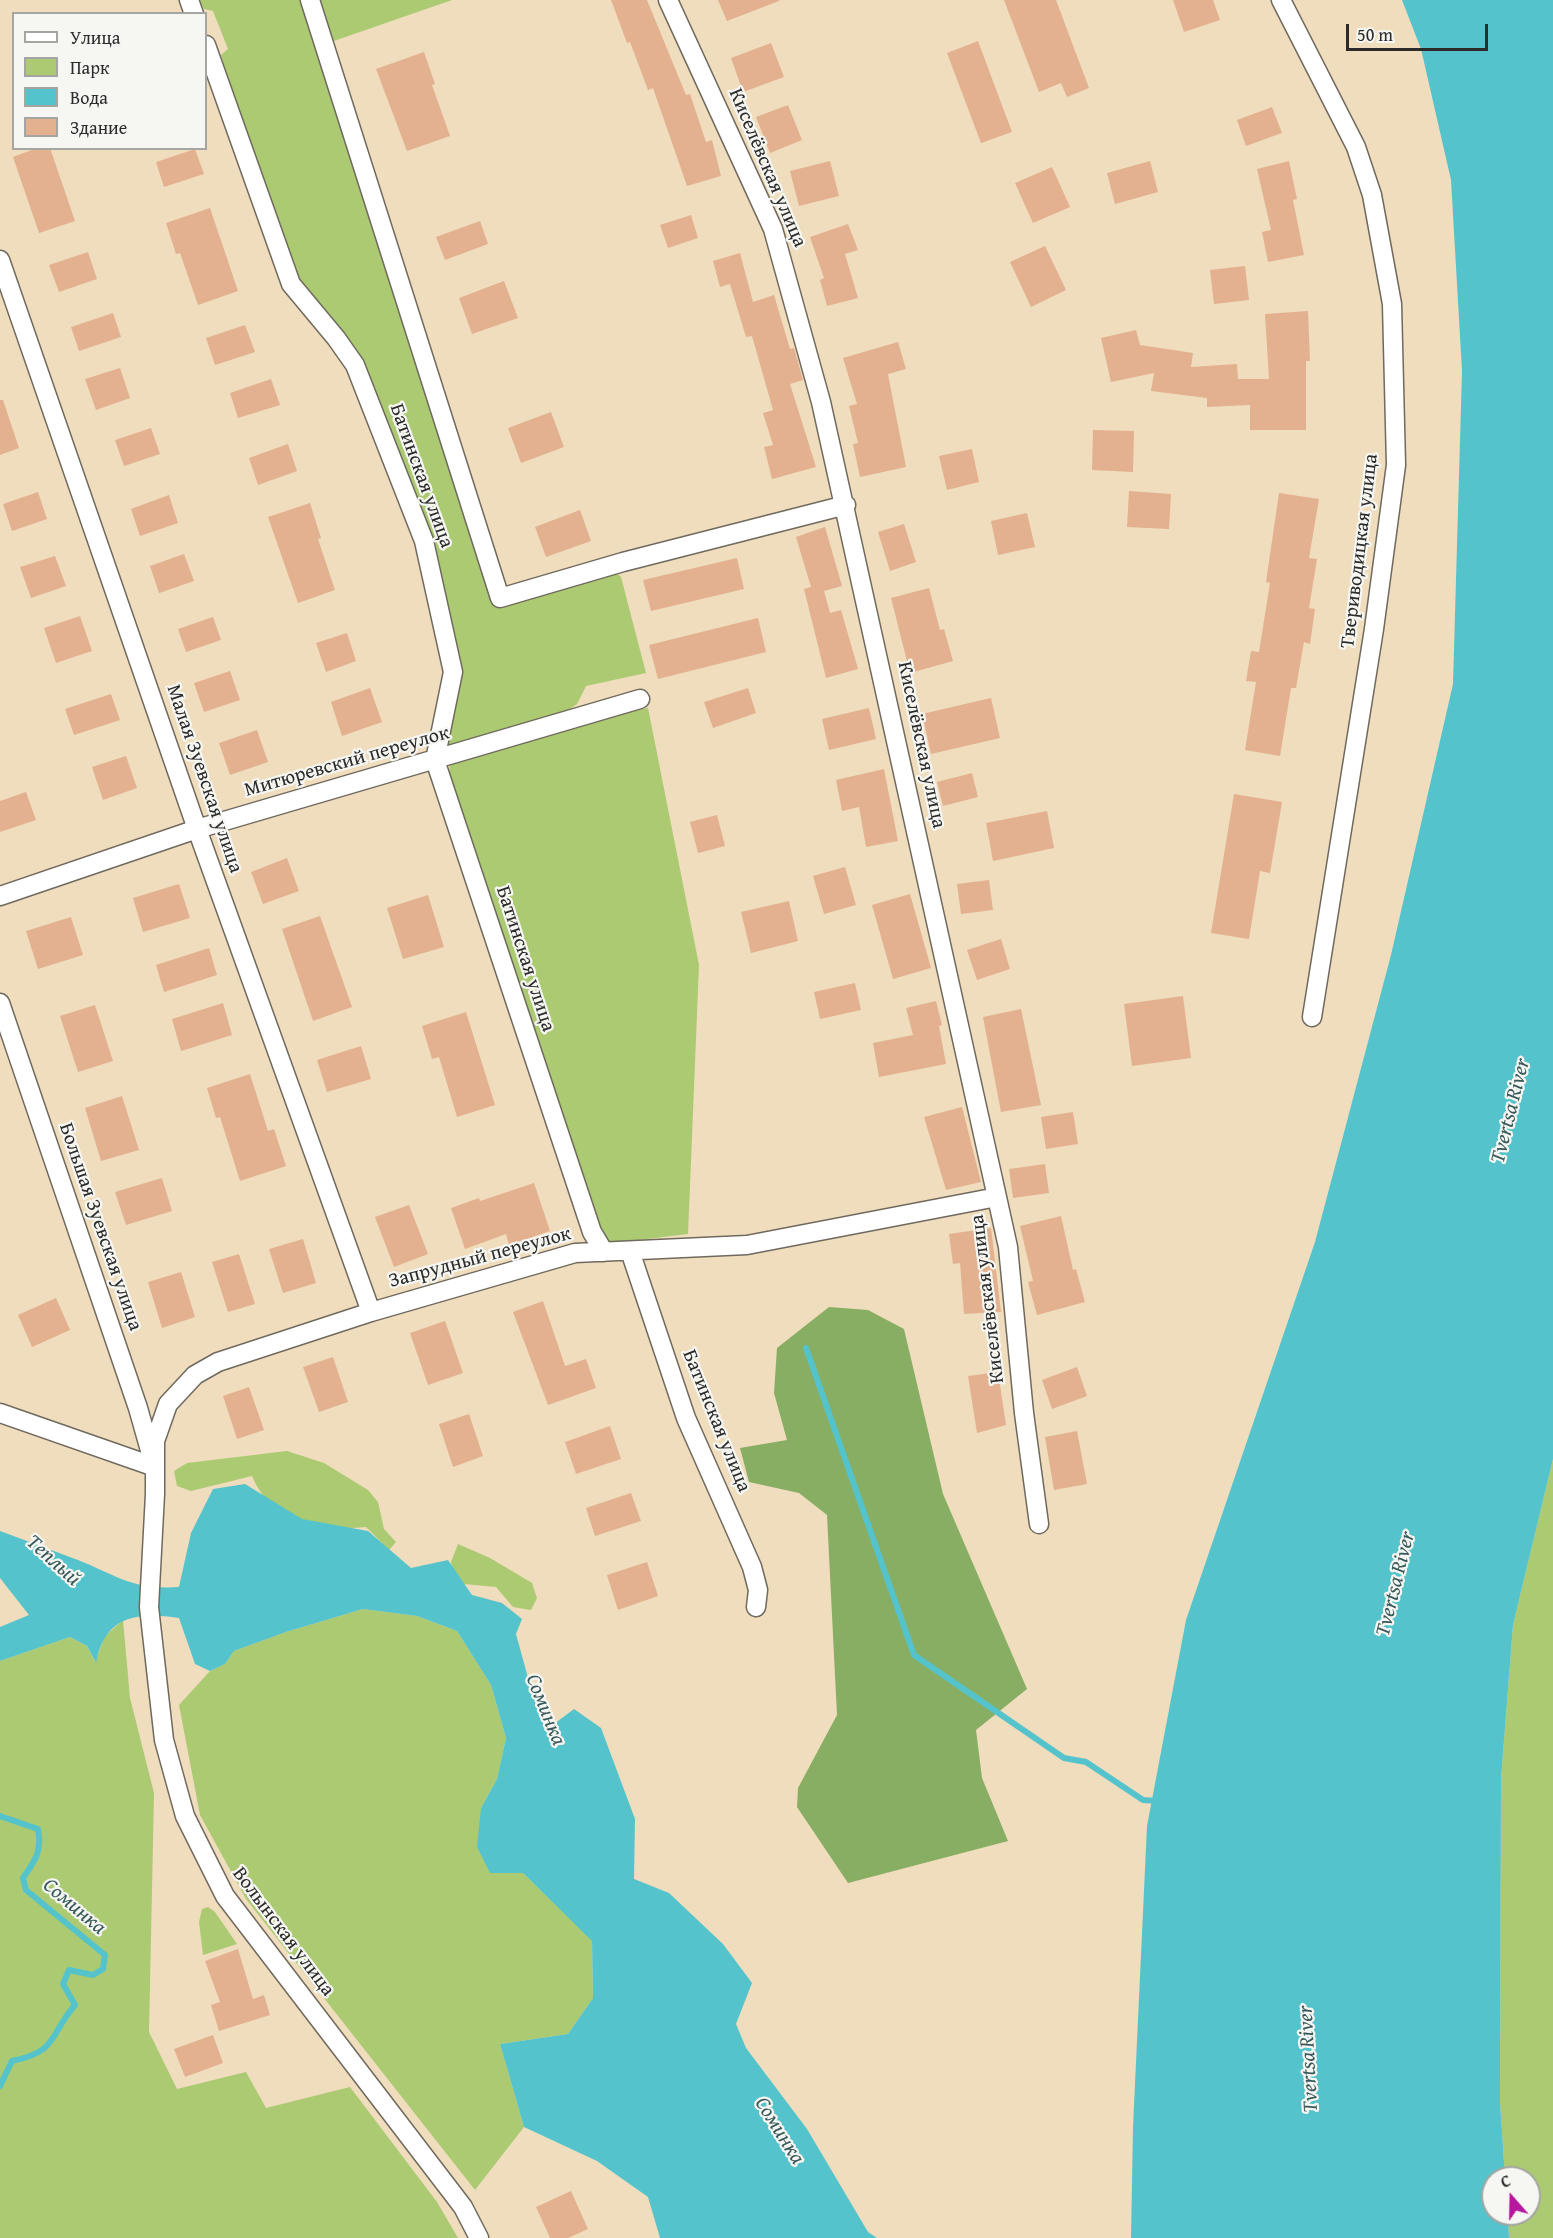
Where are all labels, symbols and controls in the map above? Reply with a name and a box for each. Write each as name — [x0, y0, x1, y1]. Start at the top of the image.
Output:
legend — [12, 12, 207, 150]
scale bar — [1349, 12, 1492, 50]
text: 50 m — [1357, 21, 1393, 48]
text: Улица — [70, 24, 120, 51]
text: Парк — [70, 54, 109, 81]
text: Вода — [70, 84, 108, 111]
street label: Киселёвская улица — [723, 85, 811, 251]
text: Здание — [70, 114, 127, 141]
street label: Батинская улица — [384, 401, 458, 551]
street label: Твериводицкая улица — [1336, 452, 1384, 650]
street label: Киселёвская улица — [892, 659, 950, 831]
street label: Малая Зуевская улица — [161, 682, 247, 876]
street label: Митюревский переулок — [242, 721, 452, 803]
street label: Батинская улица — [490, 883, 560, 1035]
water label: Tvertsa River — [1486, 1056, 1536, 1166]
street label: Большая Зуевская улица — [53, 1120, 147, 1334]
street label: Киселёвская улица — [966, 1213, 1010, 1385]
street label: Запрудный переулок — [386, 1222, 574, 1294]
street label: Батинская улица — [677, 1346, 755, 1496]
water label: Tvertsa River — [1371, 1529, 1421, 1639]
water label: Теплый — [21, 1530, 85, 1592]
water label: Соминка — [519, 1671, 571, 1749]
street label: Волынская улица — [227, 1863, 339, 2001]
water label: Соминка — [37, 1873, 111, 1941]
water label: Tvertsa River — [1294, 2005, 1324, 2113]
water label: Соминка — [749, 2093, 809, 2169]
north arrow — [1481, 2166, 1541, 2226]
text: С — [1497, 2168, 1514, 2194]

